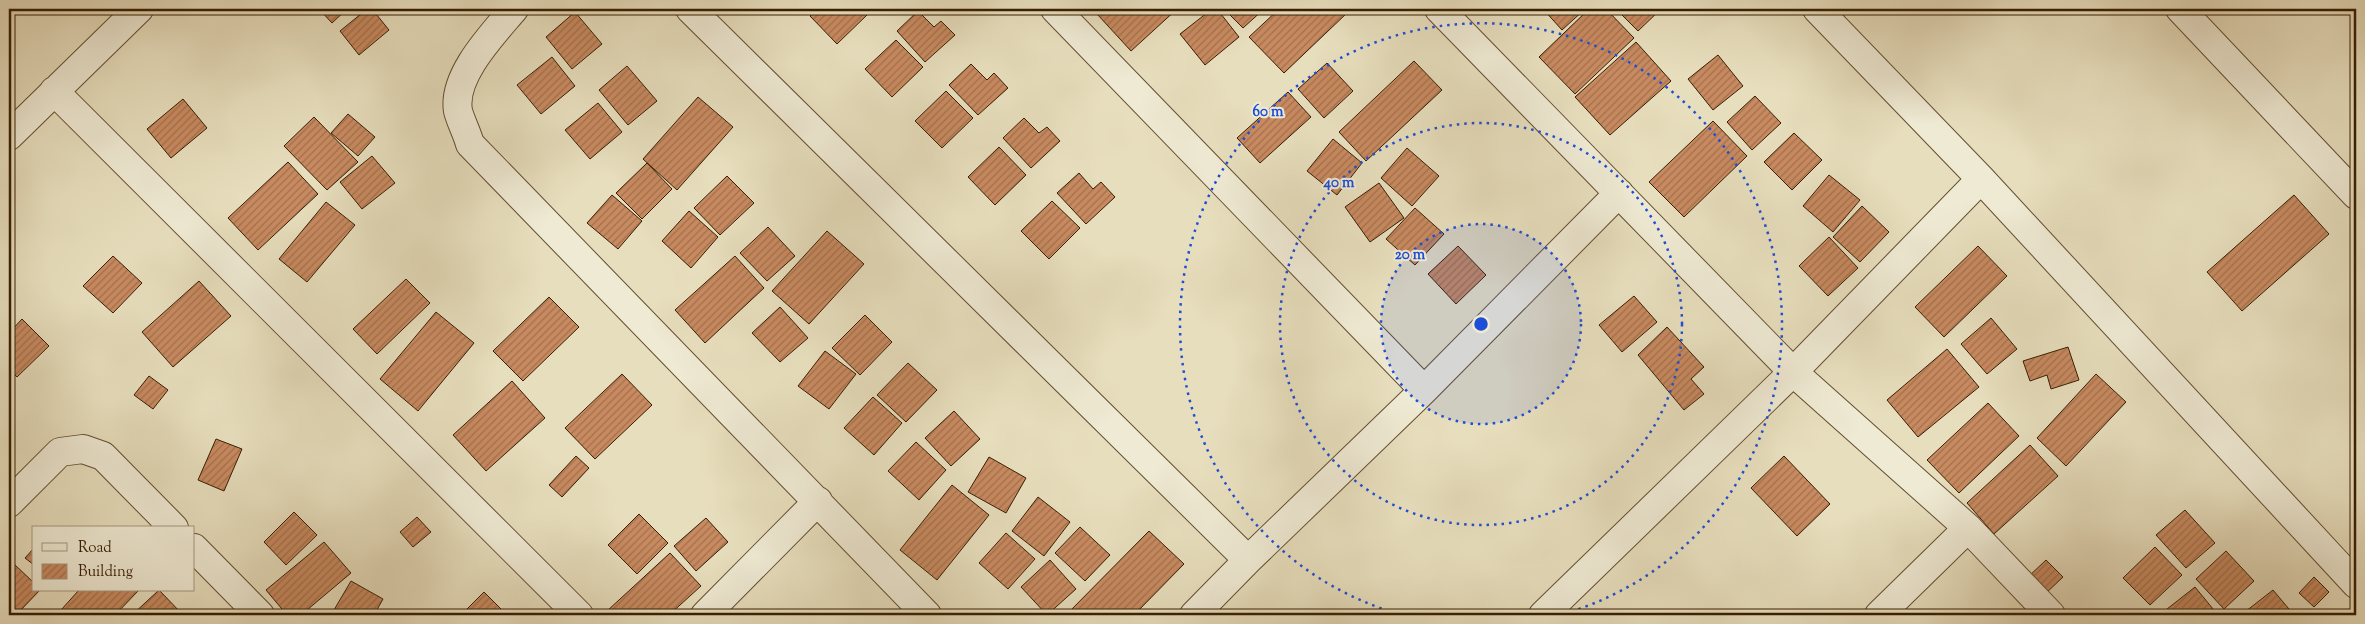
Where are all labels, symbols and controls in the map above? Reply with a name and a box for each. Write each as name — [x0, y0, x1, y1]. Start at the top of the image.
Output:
text: 60 m — [1253, 102, 1284, 123]
text: 40 m — [1323, 173, 1355, 194]
text: 20 m — [1395, 245, 1426, 266]
centre of rings — [1472, 315, 1490, 333]
legend — [32, 526, 195, 592]
text: Road — [78, 538, 112, 559]
text: Building — [78, 562, 133, 583]

